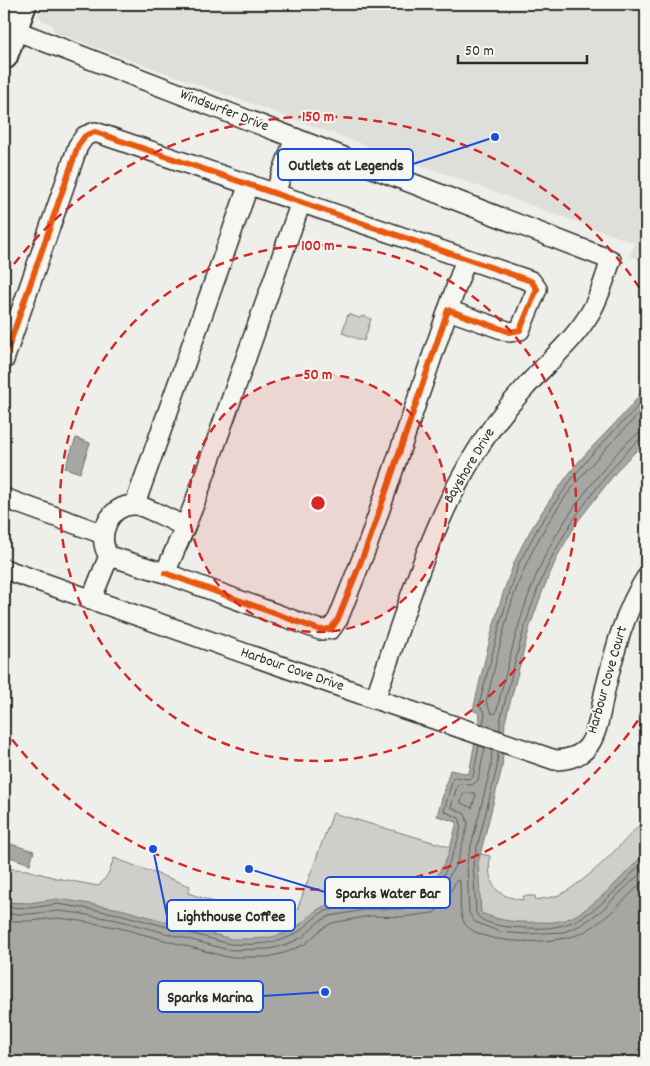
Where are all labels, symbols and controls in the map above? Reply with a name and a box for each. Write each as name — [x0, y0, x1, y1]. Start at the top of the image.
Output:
scale bar — [458, 32, 586, 64]
text: 50 m — [465, 41, 494, 63]
street label: Windsurfer Drive — [176, 84, 272, 138]
text: 150 m — [302, 107, 334, 129]
callout: Outlets at Legends — [278, 149, 413, 180]
text: Outlets at Legends — [288, 155, 404, 178]
text: 100 m — [301, 236, 335, 258]
text: 50 m — [304, 365, 332, 387]
street label: Bayshore Drive — [439, 424, 501, 508]
centre of rings — [309, 494, 327, 512]
street label: Harbour Cove Court — [582, 623, 634, 736]
street label: Harbour Cove Drive — [237, 642, 347, 698]
callout: Sparks Water Bar — [325, 877, 450, 908]
text: Sparks Water Bar — [335, 883, 442, 906]
callout: Lighthouse Coffee — [167, 900, 295, 931]
text: Lighthouse Coffee — [177, 906, 285, 929]
callout: Sparks Marina — [158, 981, 263, 1012]
text: Sparks Marina — [167, 987, 254, 1010]

